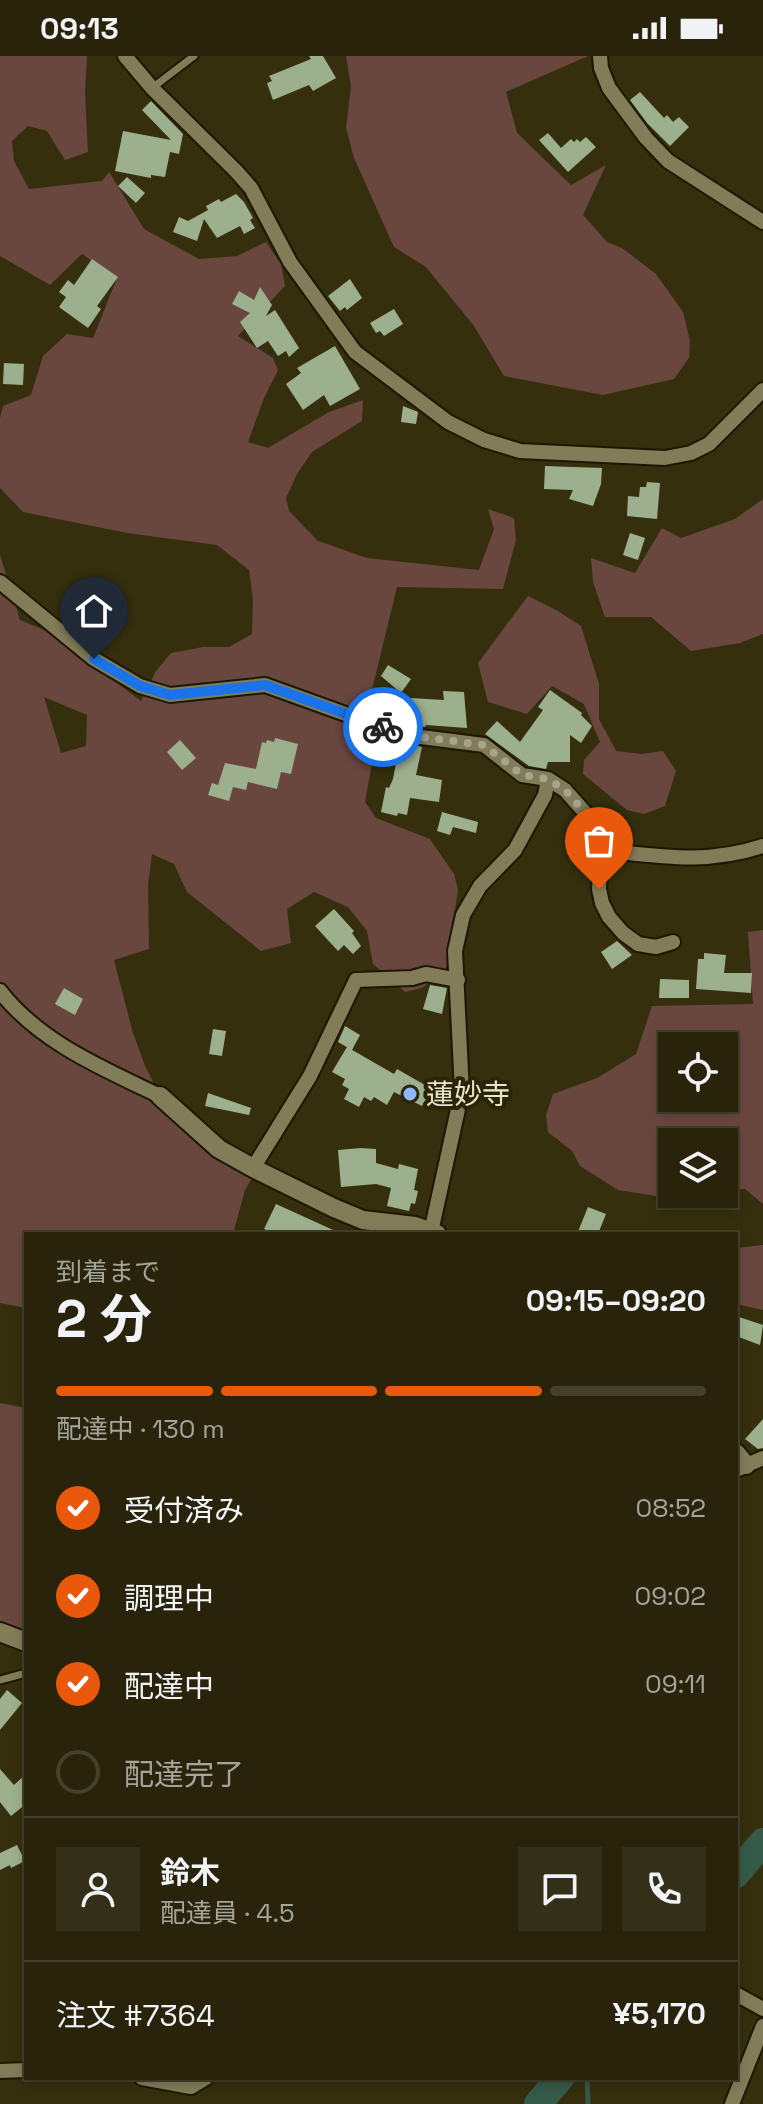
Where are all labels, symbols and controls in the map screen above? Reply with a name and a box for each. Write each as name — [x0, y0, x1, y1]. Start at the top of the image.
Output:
text: 09:13 — [40, 9, 119, 48]
pin — [60, 577, 128, 659]
icon: home — [72, 589, 116, 633]
courier — [343, 687, 423, 767]
icon: bike — [361, 705, 405, 749]
pin — [565, 807, 633, 889]
icon: bag — [577, 819, 621, 863]
map controls — [658, 1032, 738, 1208]
button: locate — [658, 1032, 738, 1112]
place label: 蓮妙寺 — [426, 1076, 510, 1112]
marker: 蓮妙寺 — [401, 1085, 419, 1103]
button: layers — [658, 1128, 738, 1208]
text: 到着まで — [56, 1255, 160, 1289]
text: 09:15–09:20 — [526, 1281, 706, 1320]
text: 2 分 — [56, 1286, 152, 1352]
text: 配達中 · 130 m — [56, 1412, 225, 1446]
icon: check — [56, 1486, 100, 1530]
text: 受付済み — [124, 1491, 244, 1530]
text: 08:52 — [636, 1491, 706, 1525]
icon: check — [56, 1574, 100, 1618]
text: 調理中 — [124, 1579, 214, 1618]
text: 09:02 — [634, 1579, 706, 1613]
icon: check — [56, 1662, 100, 1706]
text: 配達中 — [124, 1667, 214, 1706]
text: 09:11 — [645, 1667, 706, 1701]
text: 配達完了 — [124, 1755, 244, 1794]
button: person — [56, 1847, 140, 1931]
button: chat — [518, 1847, 602, 1931]
button: phone — [622, 1847, 706, 1931]
text: 鈴木 — [160, 1853, 220, 1892]
text: 配達員 · 4.5 — [160, 1896, 295, 1930]
text: ¥5,170 — [613, 1994, 706, 2033]
text: 注文 #7364 — [56, 1996, 215, 2035]

